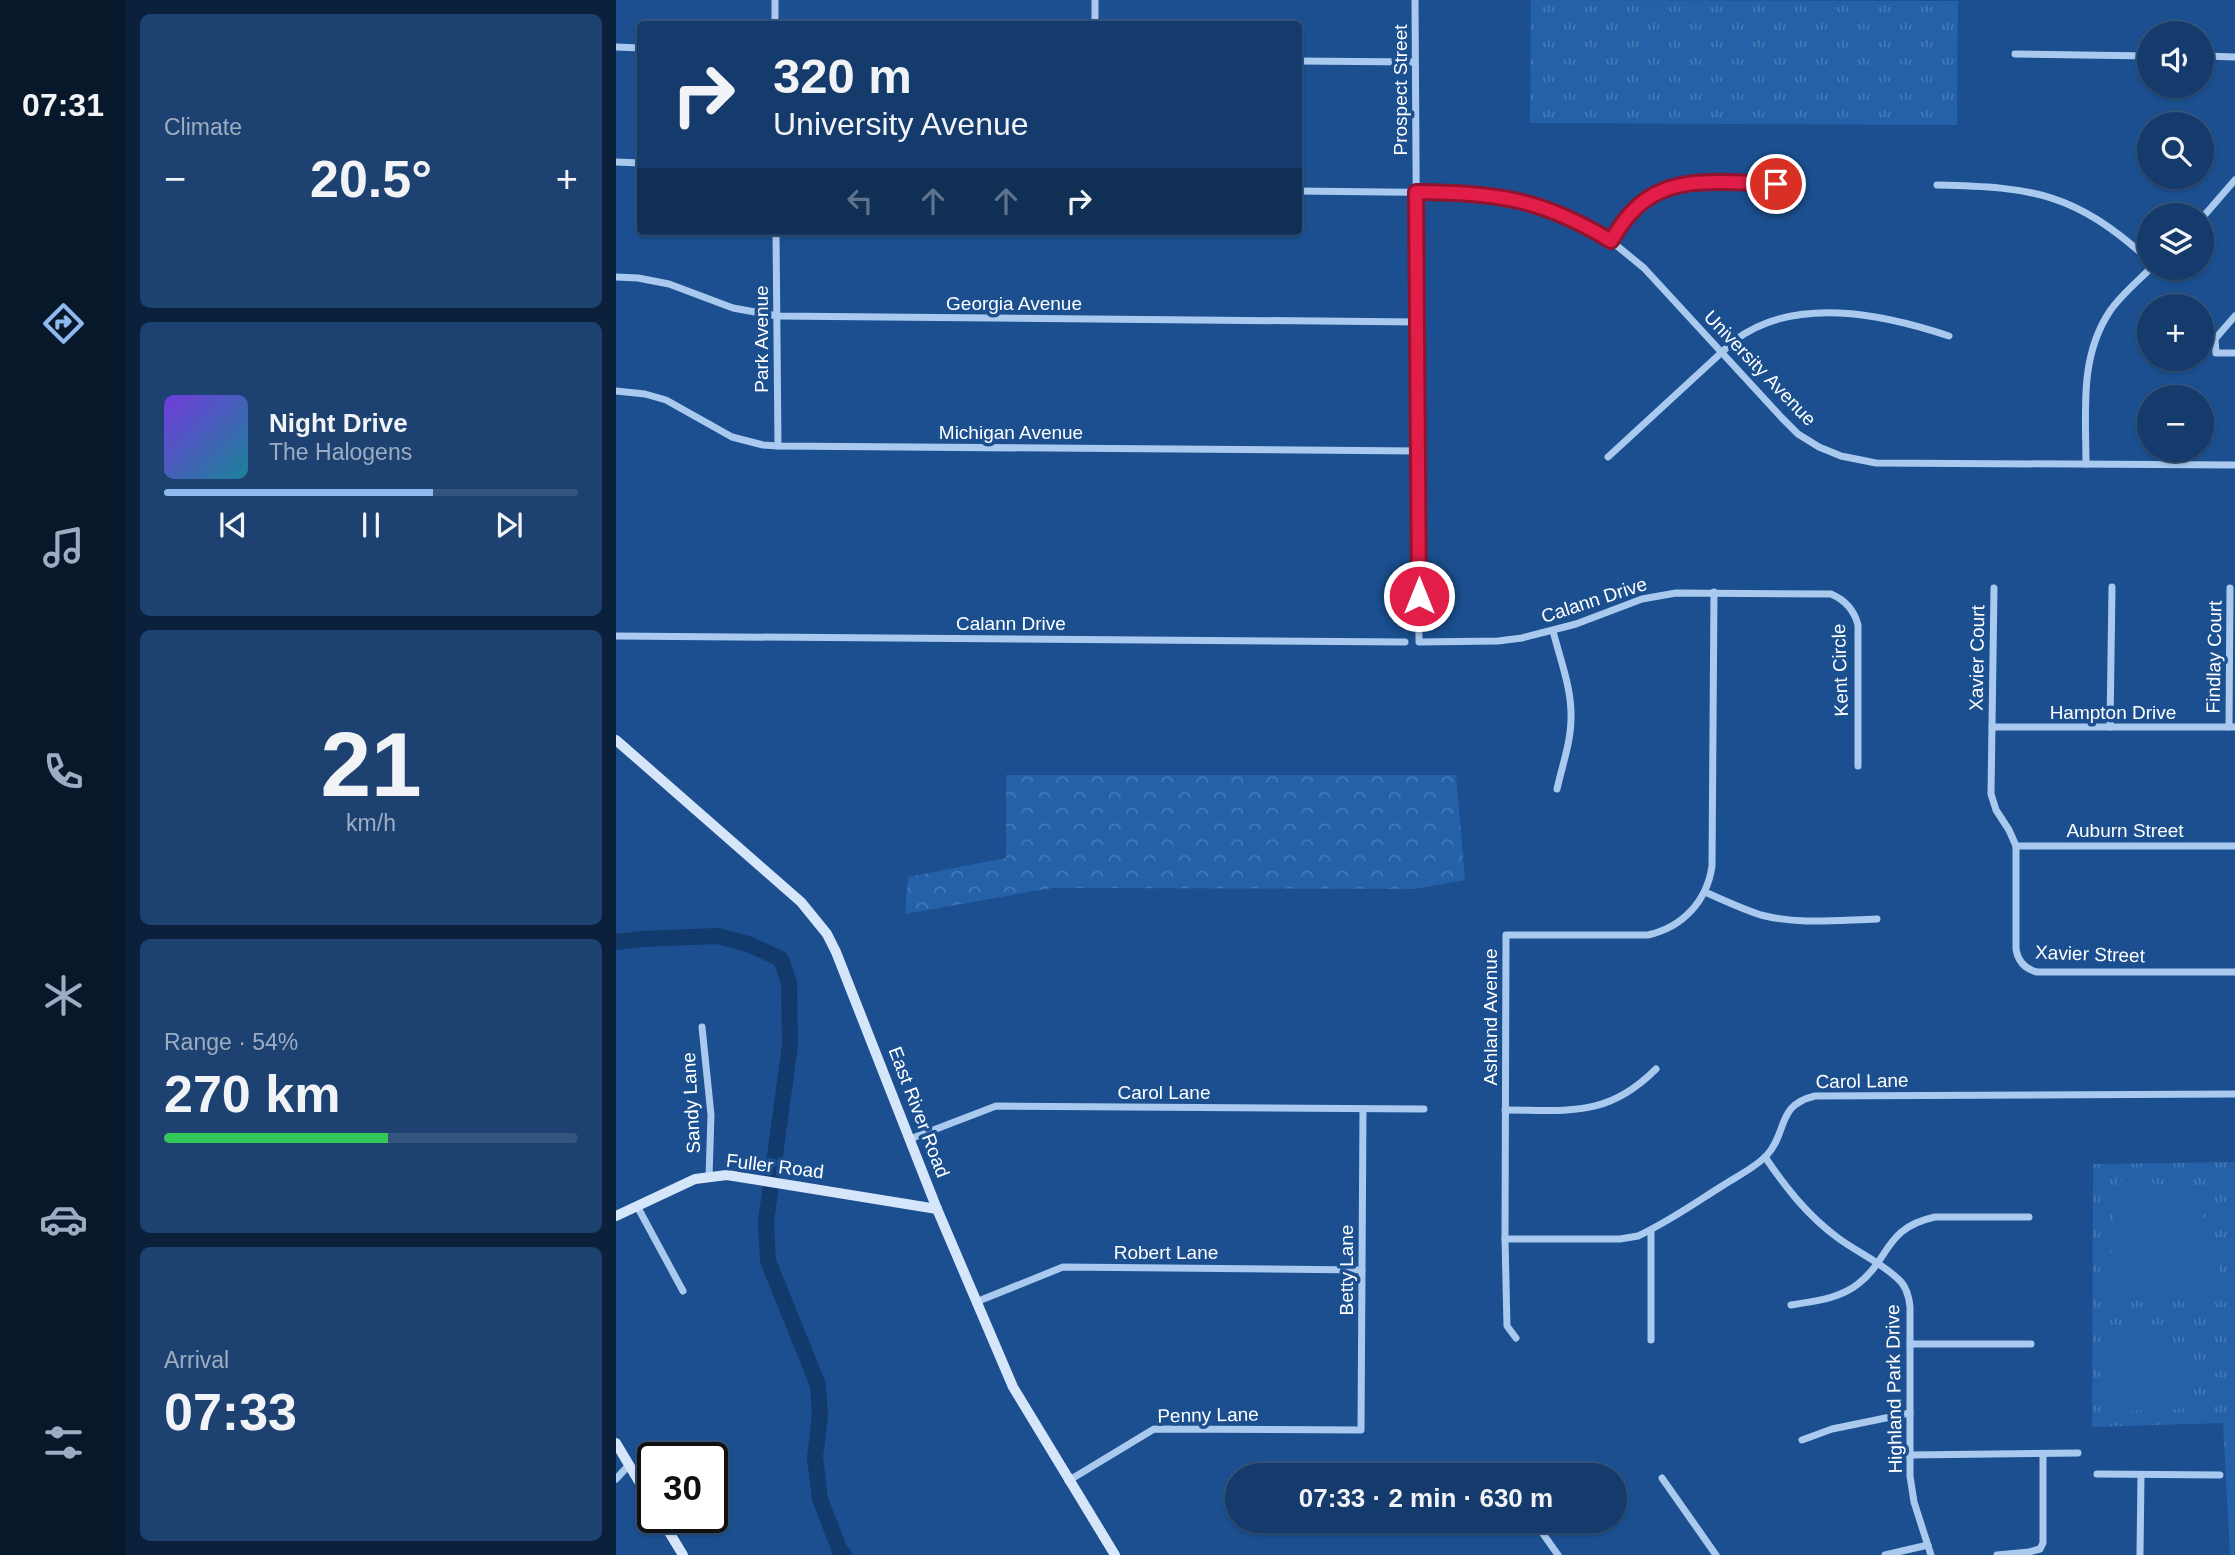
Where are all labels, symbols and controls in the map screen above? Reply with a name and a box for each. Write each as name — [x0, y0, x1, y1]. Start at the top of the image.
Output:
map controls — [2137, 21, 2214, 462]
button: sound — [2137, 21, 2214, 98]
street label: Prospect Street — [1390, 24, 1411, 155]
icon: right — [658, 49, 749, 140]
text: 320 m — [773, 49, 912, 103]
text: 07:31 — [22, 87, 104, 123]
text: University Avenue — [773, 106, 1029, 142]
button: search — [2137, 112, 2214, 189]
text: Climate — [164, 114, 242, 140]
text: 20.5° — [310, 150, 432, 208]
pin — [1746, 154, 1806, 214]
text: − — [164, 158, 186, 200]
text: + — [556, 158, 578, 200]
icon: arrive — [1757, 165, 1795, 203]
icon: left — [841, 182, 879, 220]
icon: ahead — [914, 182, 952, 220]
icon: ahead — [987, 182, 1025, 220]
icon: right — [1060, 182, 1098, 220]
button: layers — [2137, 203, 2214, 280]
street label: Park Avenue — [751, 285, 772, 393]
street label: Georgia Avenue — [946, 293, 1082, 314]
button: + — [2137, 294, 2214, 371]
icon: directions — [39, 299, 88, 348]
street label: University Avenue — [1700, 306, 1820, 430]
button: − — [2137, 385, 2214, 462]
text: Night Drive — [269, 408, 408, 438]
street label: Michigan Avenue — [939, 422, 1083, 443]
text: The Halogens — [269, 439, 412, 465]
icon: previous — [214, 506, 252, 544]
icon: pause — [352, 506, 390, 544]
icon: next — [490, 506, 528, 544]
icon: music — [39, 523, 88, 572]
position arrow — [1382, 559, 1456, 633]
street label: Calann Drive — [1539, 573, 1649, 627]
street label: Findlay Court — [2203, 600, 2225, 714]
street label: Xavier Court — [1966, 604, 1988, 711]
street label: Calann Drive — [956, 613, 1066, 634]
street label: Kent Circle — [1828, 623, 1852, 717]
street label: Hampton Drive — [2050, 702, 2176, 723]
text: 21 — [320, 714, 422, 815]
icon: phone — [39, 747, 88, 796]
text: km/h — [346, 810, 396, 836]
street label: Auburn Street — [2066, 820, 2184, 841]
street label: Xavier Street — [2035, 942, 2146, 966]
street label: Ashland Avenue — [1480, 949, 1501, 1086]
icon: climate — [39, 971, 88, 1020]
text: Range · 54% — [164, 1029, 298, 1055]
street label: East River Road — [884, 1044, 954, 1180]
street label: Sandy Lane — [678, 1052, 704, 1154]
text: 270 km — [164, 1065, 340, 1123]
street label: Carol Lane — [1815, 1070, 1909, 1092]
street label: Carol Lane — [1118, 1082, 1210, 1103]
street label: Fuller Road — [725, 1150, 825, 1182]
icon: car — [39, 1195, 88, 1244]
street label: Betty Lane — [1336, 1225, 1357, 1315]
street label: Robert Lane — [1114, 1242, 1218, 1263]
street label: Highland Park Drive — [1882, 1304, 1906, 1474]
text: Arrival — [164, 1347, 229, 1373]
text: 07:33 — [164, 1383, 297, 1441]
street label: Penny Lane — [1157, 1404, 1259, 1426]
icon: filters — [39, 1418, 88, 1467]
speed limit sign: 30 — [637, 1442, 728, 1533]
text: 07:33 · 2 min · 630 m — [1299, 1483, 1553, 1513]

